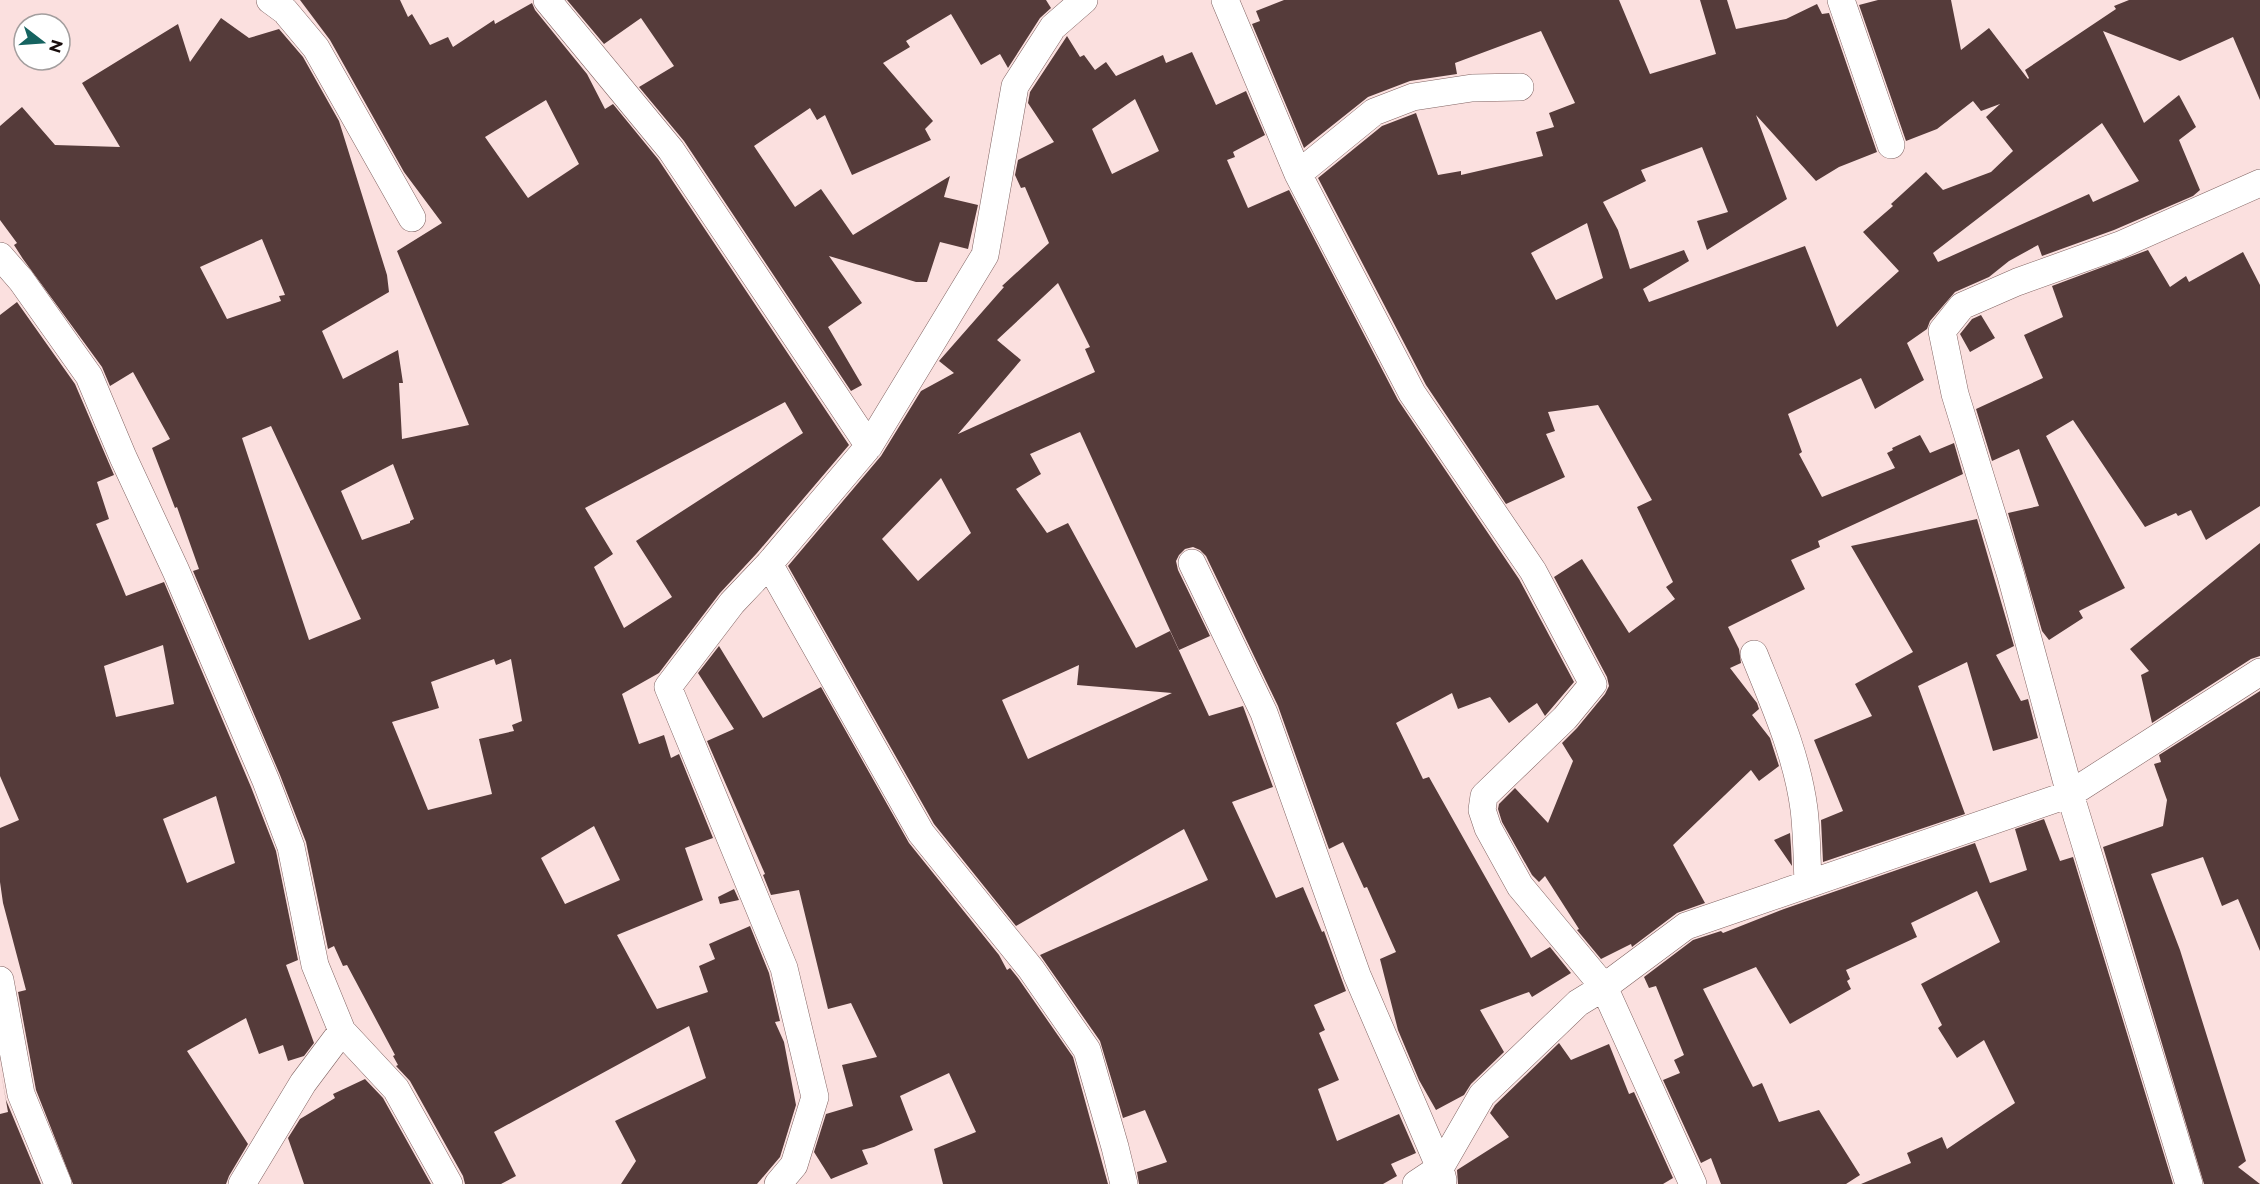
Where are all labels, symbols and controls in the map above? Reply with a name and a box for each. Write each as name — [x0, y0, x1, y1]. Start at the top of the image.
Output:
north arrow — [12, 12, 72, 72]
text: N — [45, 37, 67, 55]

